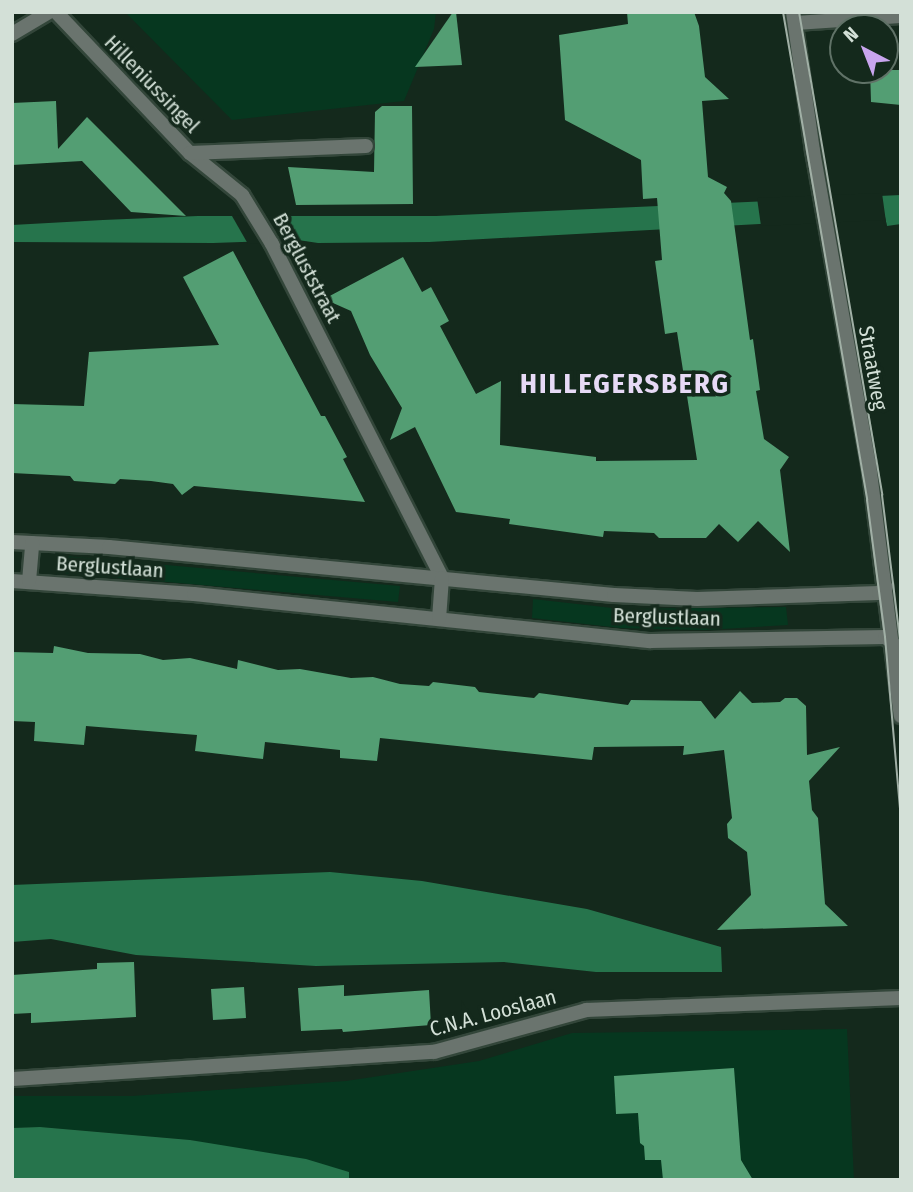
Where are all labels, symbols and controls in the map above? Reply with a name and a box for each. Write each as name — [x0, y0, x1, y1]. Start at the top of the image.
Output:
north arrow — [829, 14, 899, 84]
text: N — [839, 22, 863, 47]
street label: Hilleniussingel — [99, 30, 205, 138]
street label: Bergluststraat — [267, 209, 347, 327]
street label: Straatweg — [853, 324, 893, 412]
district label: HILLEGERSBERG — [522, 367, 728, 401]
street label: Berglustlaan — [55, 551, 165, 583]
street label: Berglustlaan — [613, 603, 721, 631]
street label: C.N.A. Looslaan — [427, 984, 559, 1042]

